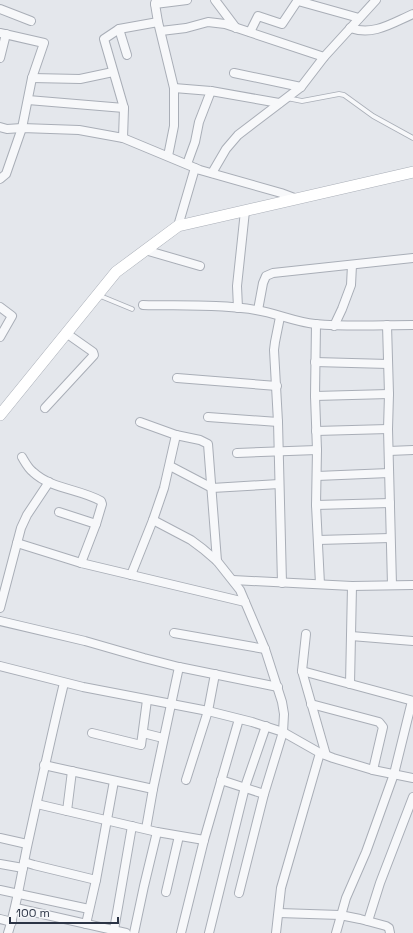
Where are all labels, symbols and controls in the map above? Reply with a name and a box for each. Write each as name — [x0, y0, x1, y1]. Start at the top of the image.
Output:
scale bar — [10, 899, 118, 925]
text: 100 m — [16, 905, 50, 921]

